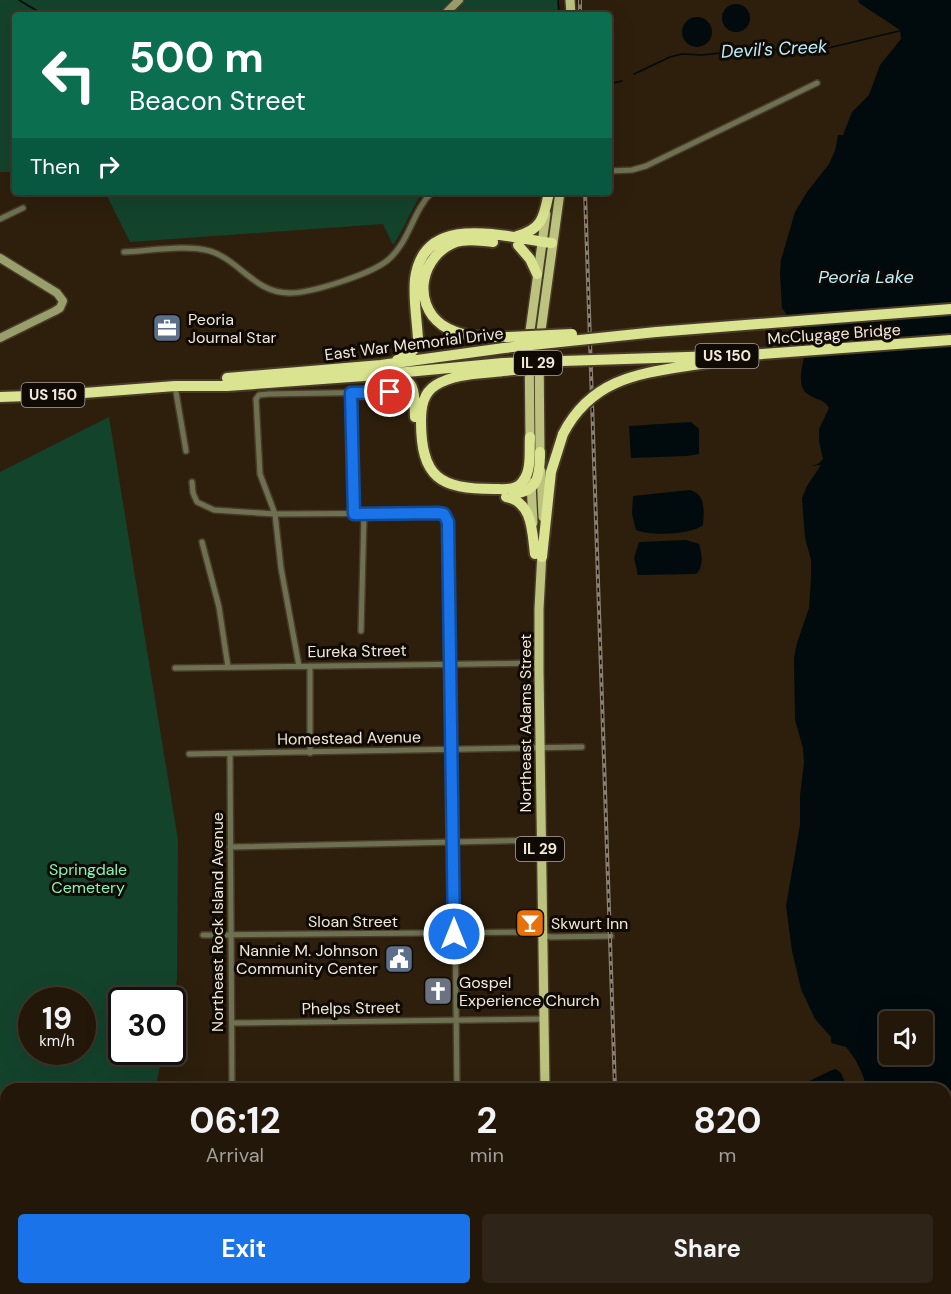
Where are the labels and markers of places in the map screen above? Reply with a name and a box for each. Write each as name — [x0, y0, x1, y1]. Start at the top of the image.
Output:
place label: Peoria Journal Star — [188, 309, 277, 348]
office icon: Peoria Journal Star — [151, 312, 183, 344]
pin — [364, 366, 415, 417]
bar icon: Skwurt Inn — [514, 907, 546, 939]
place label: Skwurt Inn — [551, 913, 628, 934]
place label: Nannie M. Johnson Community Center — [236, 940, 378, 979]
public building icon: Nannie M. Johnson Community Center — [383, 943, 415, 975]
place label: Gospel Experience Church — [459, 972, 599, 1011]
church icon: Gospel Experience Church — [422, 975, 454, 1007]

